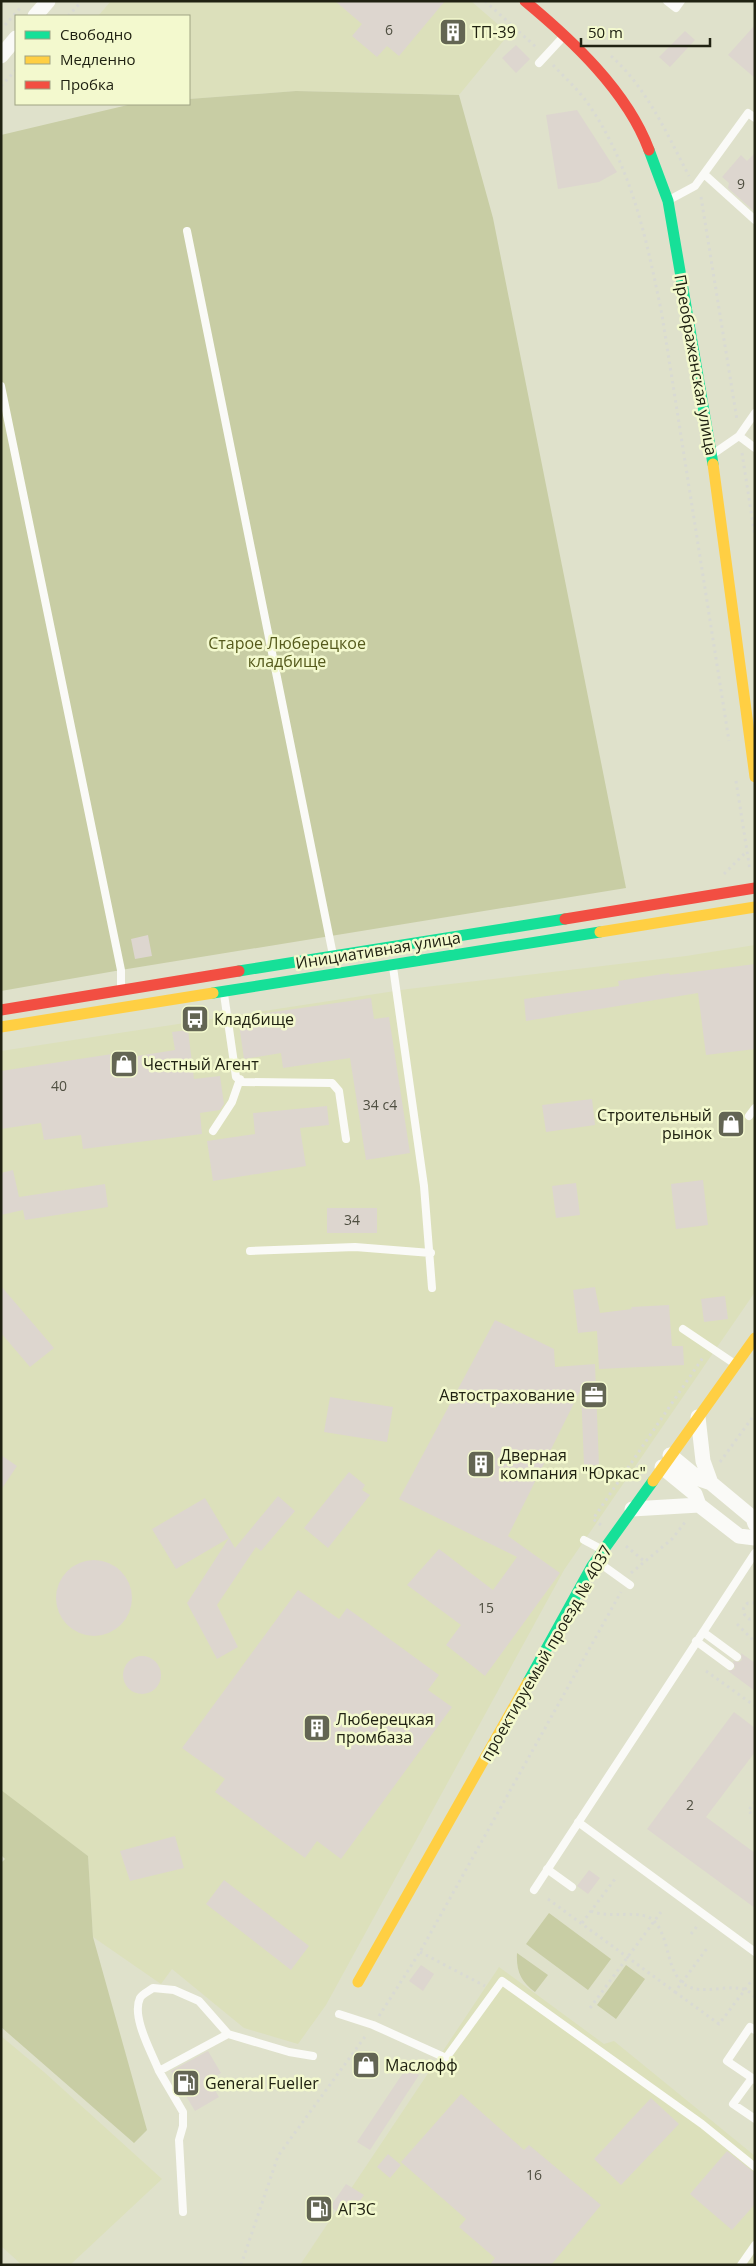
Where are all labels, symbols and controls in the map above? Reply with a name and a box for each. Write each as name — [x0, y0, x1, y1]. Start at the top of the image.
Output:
legend — [15, 15, 190, 105]
scale bar — [581, 15, 710, 47]
building icon: ТП-39 — [438, 17, 468, 47]
house number: 6 — [385, 20, 393, 39]
place label: ТП-39 — [472, 21, 516, 43]
text: 50 m — [588, 22, 623, 42]
text: Свободно — [60, 24, 132, 44]
text: Медленно — [60, 49, 136, 69]
text: Пробка — [60, 74, 114, 94]
house number: 9 — [737, 174, 745, 193]
street label: Преображенская улица — [669, 273, 723, 457]
park label: Старое Люберецкое кладбище — [208, 632, 366, 672]
street label: Инициативная улица — [294, 926, 462, 974]
bus stop icon: Кладбище — [180, 1004, 210, 1034]
place label: Кладбище — [214, 1008, 294, 1030]
shop icon: Честный Агент — [109, 1049, 139, 1079]
place label: Честный Агент — [143, 1053, 259, 1075]
house number: 40 — [51, 1076, 67, 1095]
house number: 34 с4 — [363, 1095, 397, 1114]
place label: Строительный рынок — [597, 1104, 713, 1144]
shop icon: Строительный рынок — [716, 1109, 746, 1139]
house number: 34 — [344, 1210, 360, 1229]
office icon: Автострахование — [579, 1380, 609, 1410]
place label: Автострахование — [439, 1384, 575, 1406]
place label: Дверная компания "Юркас" — [500, 1444, 646, 1484]
building icon: Дверная компания "Юркас" — [466, 1449, 496, 1479]
street label: проектируемый проезд № 4037 — [475, 1541, 617, 1765]
house number: 15 — [478, 1598, 494, 1617]
place label: Люберецкая промбаза — [336, 1708, 434, 1748]
building icon: Люберецкая промбаза — [302, 1713, 332, 1743]
house number: 2 — [686, 1795, 694, 1814]
shop icon: Маслофф — [351, 2050, 381, 2080]
place label: Маслофф — [385, 2054, 458, 2076]
fuel station icon: General Fueller — [171, 2068, 201, 2098]
place label: General Fueller — [205, 2072, 319, 2094]
house number: 16 — [526, 2165, 542, 2184]
fuel station icon: АГЗС — [304, 2194, 334, 2224]
place label: АГЗС — [338, 2198, 376, 2220]

